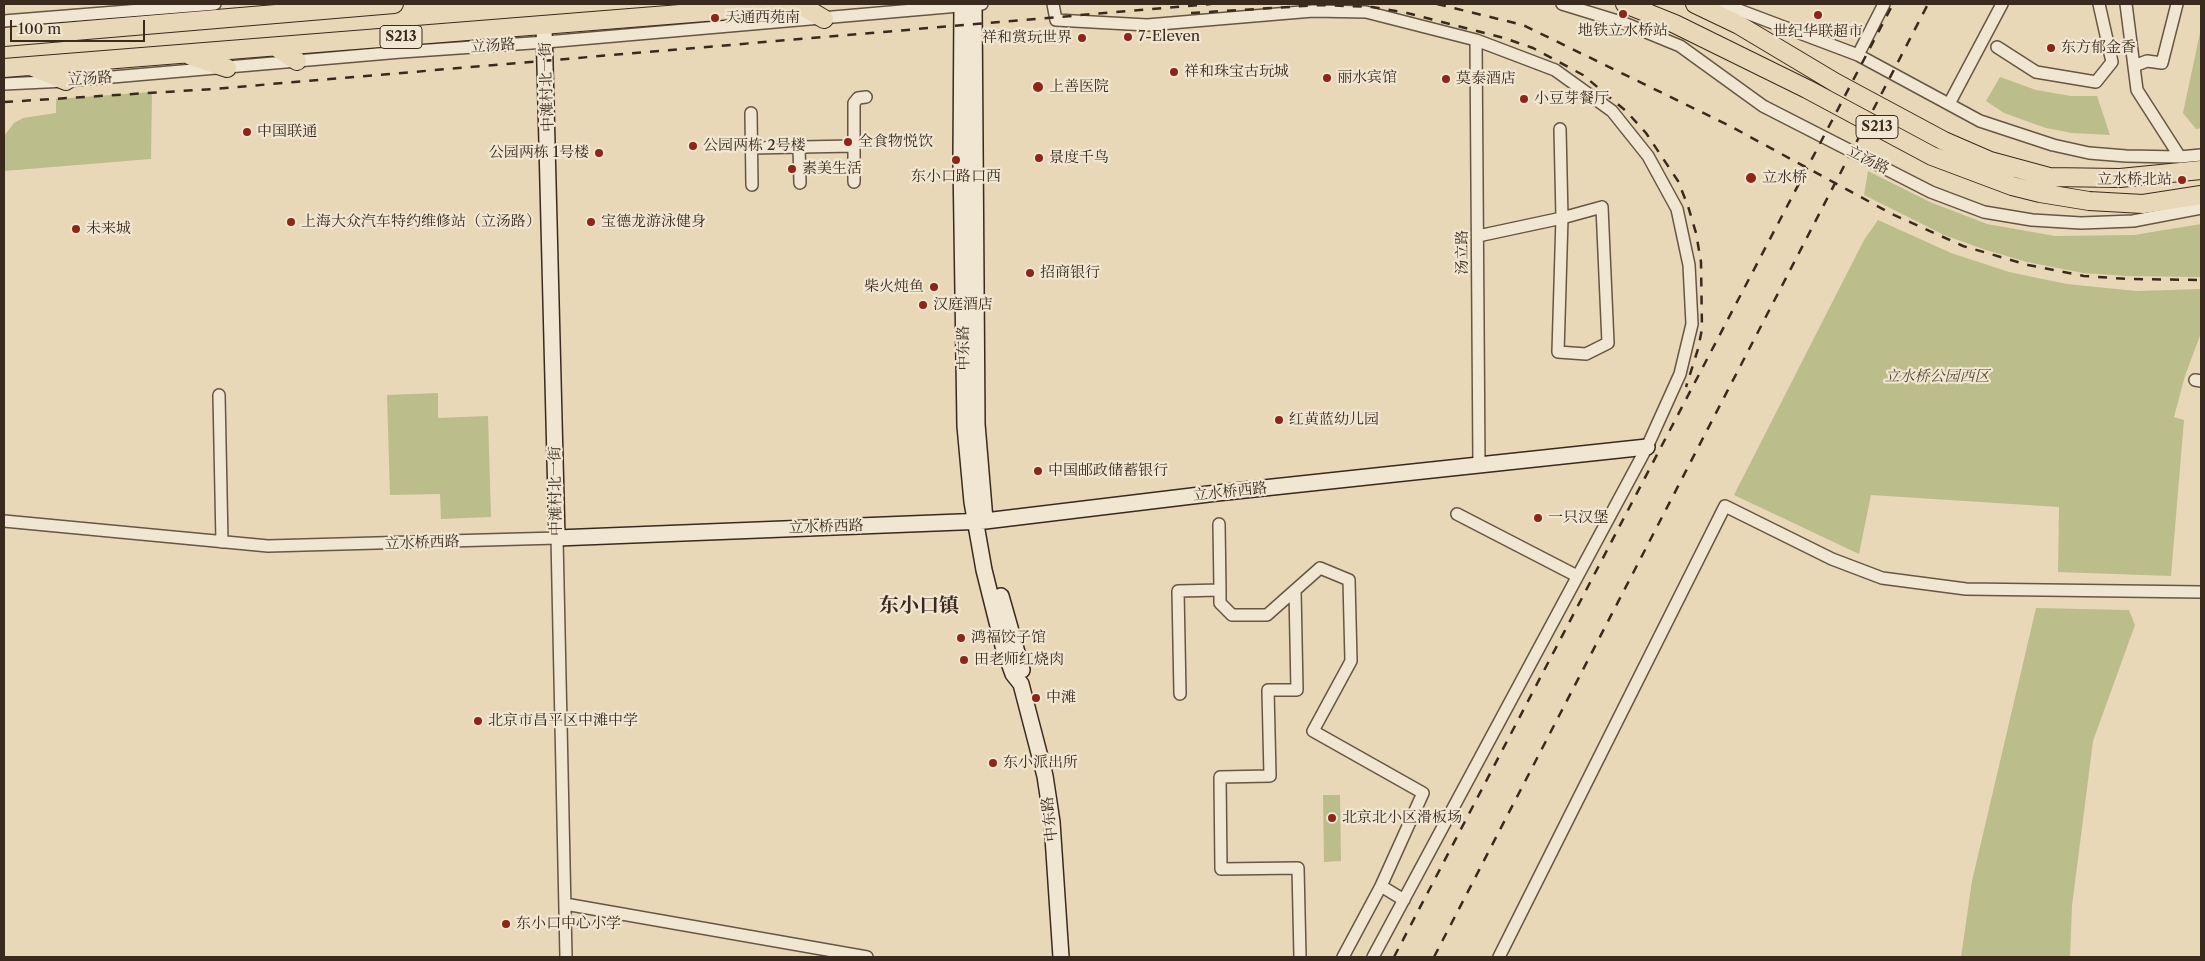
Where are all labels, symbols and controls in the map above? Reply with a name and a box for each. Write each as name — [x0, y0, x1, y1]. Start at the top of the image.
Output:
marker: 地铁立水桥站 — [1617, 8, 1629, 20]
place label: 天通西苑南 — [725, 9, 800, 27]
marker: 世纪华联超市 — [1812, 9, 1824, 21]
scale bar — [12, 10, 148, 42]
marker: 天通西苑南 — [709, 12, 721, 24]
text: 100 m — [18, 19, 61, 38]
place label: 地铁立水桥站 — [1578, 22, 1668, 40]
place label: 世纪华联超市 — [1773, 23, 1863, 41]
road number: S213 — [380, 26, 422, 48]
place label: 7-Eleven — [1138, 28, 1200, 46]
place label: 祥和赏玩世界 — [982, 29, 1072, 47]
marker: 7-Eleven — [1122, 31, 1134, 43]
marker: 祥和赏玩世界 — [1076, 32, 1088, 44]
street label: 立汤路 — [470, 35, 516, 57]
place label: 东方郁金香 — [2061, 39, 2136, 57]
street label: 中滩村北一街 — [536, 42, 558, 132]
marker: 东方郁金香 — [2045, 42, 2057, 54]
place label: 祥和珠宝古玩城 — [1184, 63, 1289, 81]
marker: 祥和珠宝古玩城 — [1168, 66, 1180, 78]
street label: 立汤路 — [67, 68, 113, 90]
place label: 丽水宾馆 — [1337, 69, 1397, 87]
place label: 莫泰酒店 — [1456, 70, 1516, 88]
marker: 丽水宾馆 — [1321, 72, 1333, 84]
marker: 莫泰酒店 — [1440, 73, 1452, 85]
place label: 上善医院 — [1049, 78, 1109, 96]
marker: 上善医院 — [1031, 80, 1045, 94]
place label: 小豆芽餐厅 — [1534, 90, 1609, 108]
marker: 小豆芽餐厅 — [1518, 93, 1530, 105]
road number: S213 — [1856, 115, 1898, 138]
place label: 中国联通 — [257, 123, 317, 141]
marker: 中国联通 — [241, 126, 253, 138]
place label: 全食物悦饮 — [858, 133, 933, 151]
marker: 全食物悦饮 — [842, 136, 854, 148]
place label: 公园两栋 2号楼 — [703, 137, 806, 155]
marker: 公园两栋 2号楼 — [687, 140, 699, 152]
street label: 立汤路 — [1844, 142, 1892, 178]
place label: 公园两栋 1号楼 — [489, 144, 589, 162]
marker: 公园两栋 1号楼 — [593, 147, 605, 159]
place label: 景度千鸟 — [1049, 149, 1109, 167]
marker: 景度千鸟 — [1033, 152, 1045, 164]
marker: 东小口路口西 — [950, 154, 962, 166]
place label: 素美生活 — [802, 160, 862, 178]
marker: 素美生活 — [786, 163, 798, 175]
place label: 东小口路口西 — [911, 168, 1001, 186]
place label: 立水桥 — [1762, 169, 1807, 187]
marker: 立水桥 — [1744, 171, 1758, 185]
place label: 立水桥北站 — [2097, 171, 2172, 189]
marker: 立水桥北站 — [2176, 174, 2188, 186]
place label: 上海大众汽车特约维修站（立汤路） — [301, 213, 541, 231]
place label: 宝德龙游泳健身 — [601, 213, 706, 231]
marker: 上海大众汽车特约维修站（立汤路） — [285, 216, 297, 228]
marker: 宝德龙游泳健身 — [585, 216, 597, 228]
place label: 未来城 — [86, 220, 131, 238]
marker: 未来城 — [70, 223, 82, 235]
street label: 汤立路 — [1454, 230, 1472, 274]
place label: 招商银行 — [1040, 264, 1100, 282]
marker: 招商银行 — [1024, 267, 1036, 279]
place label: 柴火炖鱼 — [864, 278, 924, 296]
marker: 柴火炖鱼 — [928, 281, 940, 293]
place label: 汉庭酒店 — [933, 296, 993, 314]
marker: 汉庭酒店 — [917, 299, 929, 311]
street label: 中东路 — [955, 325, 973, 371]
park label: 立水桥公园西区 — [1885, 368, 1989, 386]
place label: 红黄蓝幼儿园 — [1289, 411, 1379, 429]
marker: 红黄蓝幼儿园 — [1273, 414, 1285, 426]
street label: 中滩村北一街 — [546, 446, 566, 536]
place label: 中国邮政储蓄银行 — [1048, 462, 1168, 480]
marker: 中国邮政储蓄银行 — [1032, 465, 1044, 477]
street label: 立水桥西路 — [1192, 479, 1268, 505]
place label: 一只汉堡 — [1548, 509, 1608, 527]
marker: 一只汉堡 — [1532, 512, 1544, 524]
street label: 立水桥西路 — [788, 517, 864, 537]
street label: 立水桥西路 — [384, 533, 460, 553]
district label: 东小口镇 — [879, 594, 959, 618]
place label: 鸿福饺子馆 — [971, 629, 1046, 647]
marker: 鸿福饺子馆 — [955, 632, 967, 644]
place label: 田老师红烧肉 — [974, 651, 1064, 669]
marker: 田老师红烧肉 — [958, 654, 970, 666]
place label: 中滩 — [1046, 689, 1076, 707]
marker: 中滩 — [1030, 692, 1042, 704]
place label: 北京市昌平区中滩中学 — [488, 712, 638, 730]
marker: 北京市昌平区中滩中学 — [472, 715, 484, 727]
place label: 东小派出所 — [1003, 754, 1078, 772]
marker: 东小派出所 — [987, 757, 999, 769]
street label: 中东路 — [1039, 796, 1061, 842]
place label: 北京北小区滑板场 — [1342, 809, 1462, 827]
marker: 北京北小区滑板场 — [1326, 812, 1338, 824]
place label: 东小口中心小学 — [516, 915, 621, 933]
marker: 东小口中心小学 — [500, 918, 512, 930]

